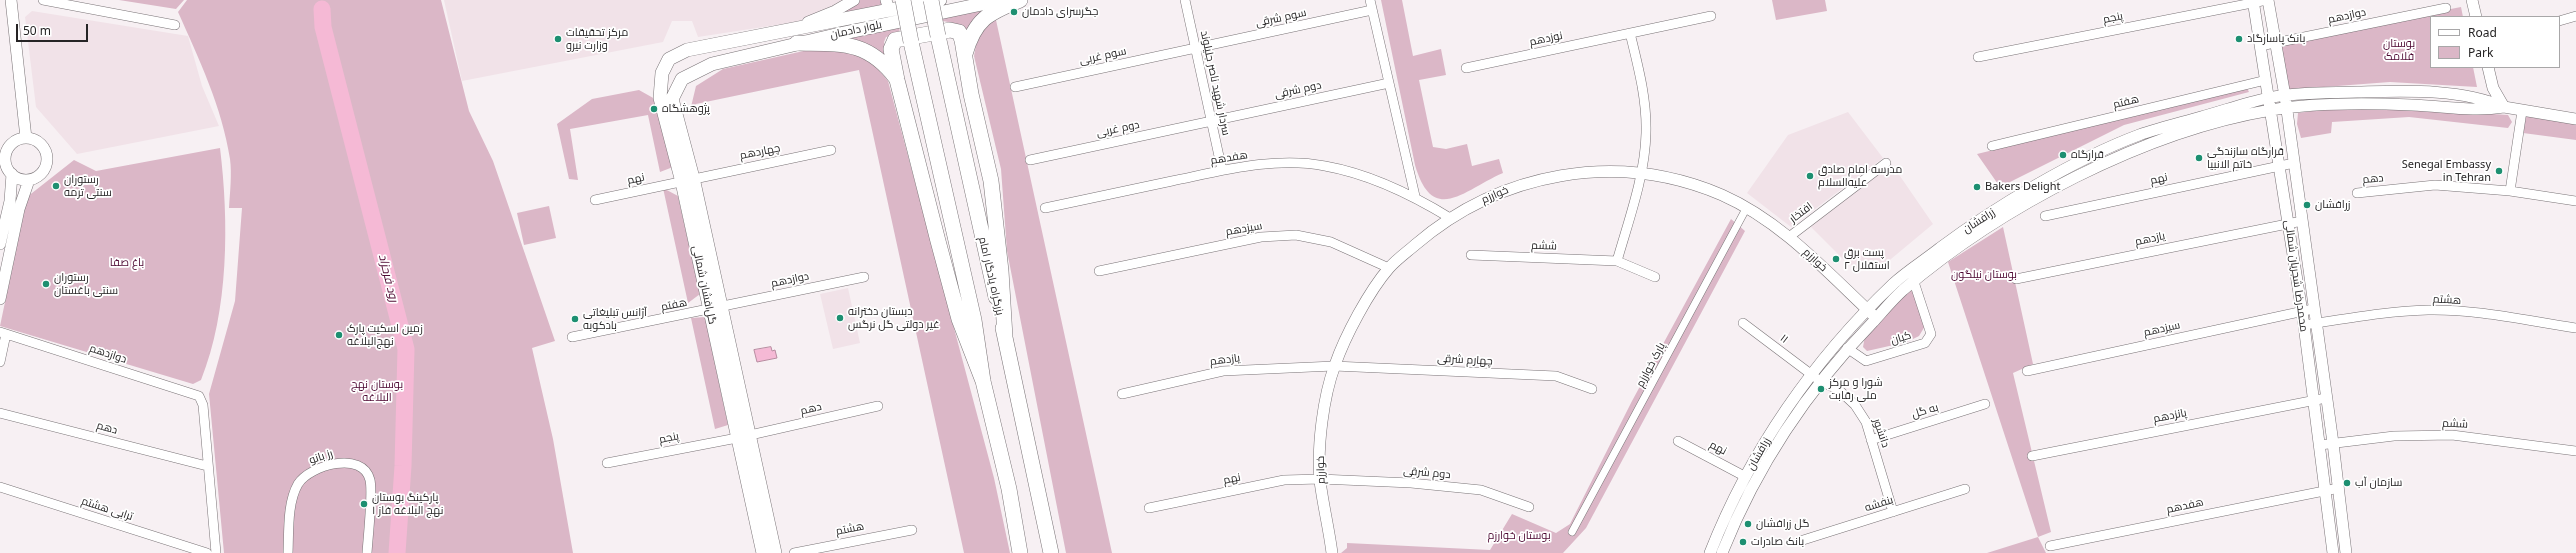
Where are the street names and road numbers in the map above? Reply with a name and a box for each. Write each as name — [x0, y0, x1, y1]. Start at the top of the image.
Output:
street label: سوم شرقی — [1254, 6, 1308, 30]
street label: دوازدهم — [2327, 6, 2367, 26]
street label: پنجم — [2102, 10, 2124, 26]
street label: بلوار دادمان — [829, 18, 883, 42]
street label: سردار شهید ناصر جلیلوند — [1197, 29, 1233, 137]
street label: نوزدهم — [1528, 29, 1564, 49]
street label: سوم غربی — [1078, 45, 1128, 67]
street label: دوم شرقی — [1273, 79, 1323, 101]
street label: هفتم — [2112, 93, 2140, 111]
street label: دوم غربی — [1095, 118, 1141, 140]
street label: چهاردهم — [739, 142, 781, 162]
street label: هفدهم — [1209, 149, 1249, 167]
street label: نهم — [626, 171, 646, 187]
street label: نهم — [2149, 171, 2169, 187]
street label: دهم — [2362, 171, 2384, 187]
street label: خوارزم — [1479, 183, 1511, 207]
street label: افتخار — [1787, 200, 1815, 226]
street label: زرافشان — [1961, 206, 1997, 236]
street label: سیزدهم — [1225, 219, 1263, 239]
street label: محمدرضا شجریان شمالی — [2282, 219, 2310, 333]
street label: یازدهم — [2134, 229, 2166, 249]
street label: بزرگراه یادگار امام — [976, 235, 1006, 317]
street label: ششم — [1531, 239, 1557, 253]
street label: گل‌افشان شمالی — [689, 244, 719, 326]
street label: خوارزم — [1800, 246, 1830, 274]
street label: دوازدهم — [770, 270, 810, 290]
street label: هشتم — [2432, 292, 2462, 308]
street label: هفتم — [660, 296, 688, 314]
street label: سیزدهم — [2143, 319, 2181, 339]
street label: کیان — [1889, 329, 1913, 347]
street label: ۱۱ — [1777, 332, 1791, 346]
street label: پارک خوارزم — [1634, 340, 1668, 390]
street label: دوازدهم — [88, 342, 128, 366]
street label: یازدهم — [1209, 352, 1241, 368]
street label: چهارم شرقی — [1437, 352, 1493, 368]
street label: دهم — [799, 400, 823, 418]
street label: به گل — [1910, 401, 1940, 421]
street label: پانزدهم — [2152, 406, 2188, 426]
street label: دانشور — [1870, 417, 1892, 449]
street label: ششم — [2442, 417, 2468, 431]
street label: دهم — [95, 419, 119, 437]
street label: پنجم — [658, 430, 680, 446]
street label: زرافشان — [1744, 435, 1774, 473]
street label: نهم — [1707, 438, 1729, 458]
street label: رز بانو — [307, 447, 335, 467]
street label: خوارزم — [1314, 456, 1328, 484]
street label: دوم شرقی — [1403, 464, 1451, 482]
street label: نهم — [1222, 471, 1242, 487]
street label: بنفشه — [1863, 493, 1895, 515]
street label: ترابی هشتم — [80, 494, 134, 524]
street label: هفدهم — [2165, 496, 2205, 516]
street label: هشتم — [835, 520, 865, 538]

